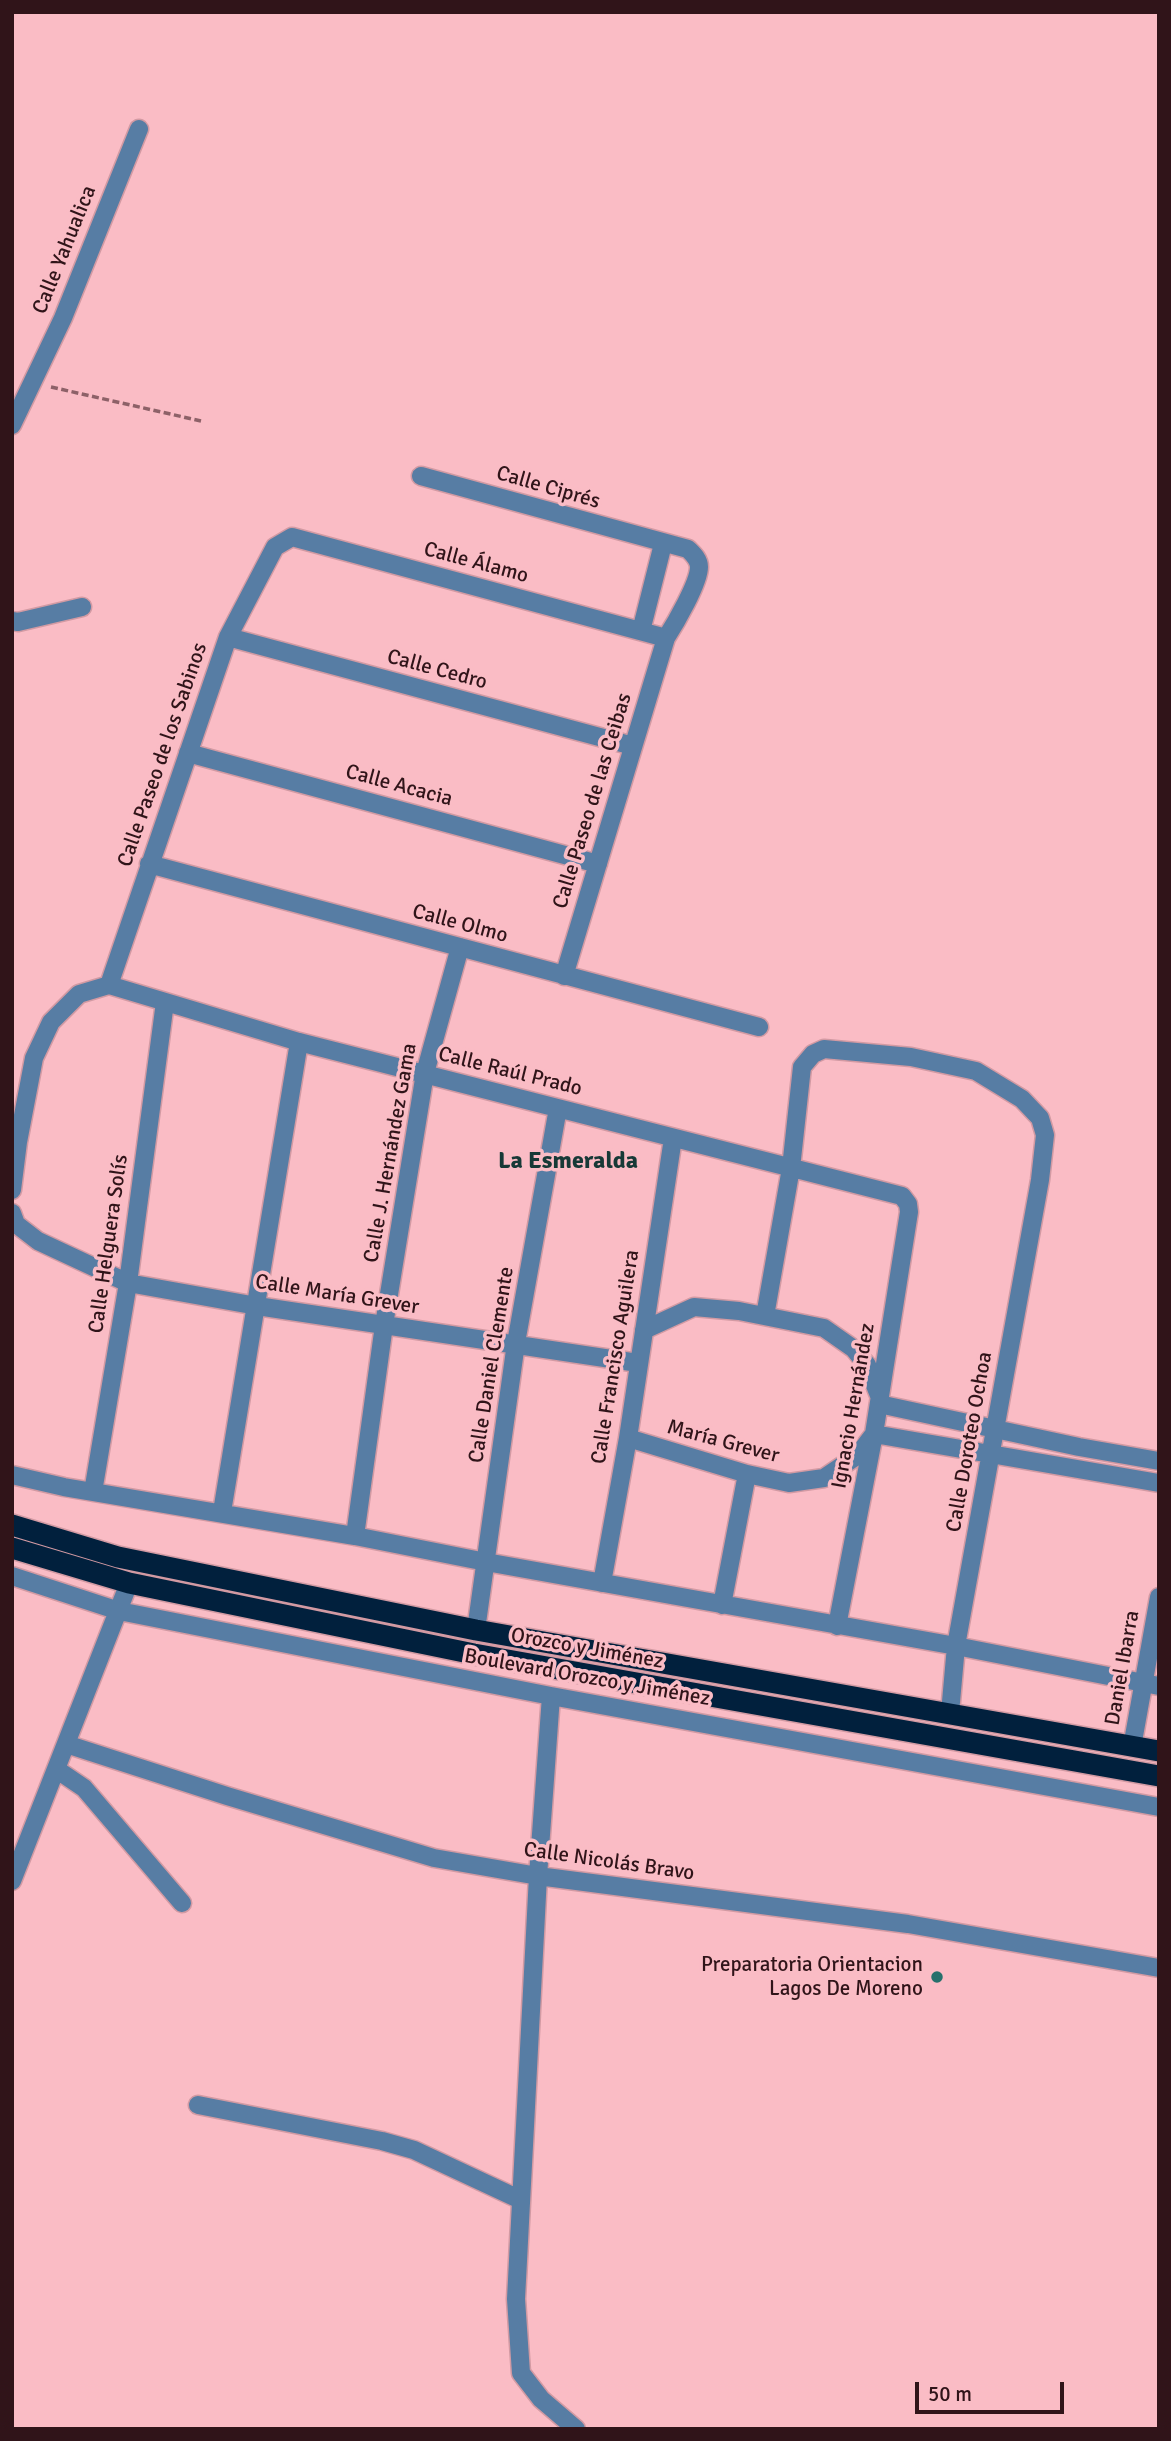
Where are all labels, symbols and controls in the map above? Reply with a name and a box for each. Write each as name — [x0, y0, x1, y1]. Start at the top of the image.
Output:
street label: Calle Yahualica — [28, 182, 102, 318]
street label: Calle Ciprés — [493, 461, 603, 515]
street label: Calle Álamo — [421, 537, 531, 589]
street label: Calle Paseo de los Sabinos — [113, 640, 213, 870]
street label: Calle Cedro — [384, 645, 490, 695]
street label: Calle Paseo de las Ceibas — [548, 690, 638, 912]
street label: Calle Acacia — [343, 760, 455, 812]
street label: Calle Olmo — [409, 899, 511, 949]
street label: Calle J. Hernández Gama — [359, 1041, 423, 1265]
street label: Calle Raúl Prado — [435, 1042, 585, 1102]
district label: La Esmeralda — [498, 1148, 638, 1176]
street label: Calle Helguera Solís — [84, 1153, 134, 1335]
street label: Calle Francisco Aguilera — [587, 1248, 645, 1466]
street label: Calle Daniel Clemente — [464, 1265, 520, 1465]
street label: Calle María Grever — [253, 1270, 421, 1320]
street label: Ignacio Hernández — [827, 1321, 881, 1491]
street label: Calle Doroteo Ochoa — [942, 1350, 998, 1534]
street label: María Grever — [664, 1415, 782, 1469]
street label: Daniel Ibarra — [1100, 1609, 1146, 1727]
street label: Orozco y Jiménez — [509, 1623, 665, 1675]
street label: Boulevard Orozco y Jiménez — [462, 1644, 712, 1712]
street label: Calle Nicolás Bravo — [522, 1838, 696, 1886]
place label: Preparatoria Orientacion Lagos De Moreno — [701, 1952, 923, 2002]
marker: Preparatoria Orientacion Lagos De Moreno — [929, 1969, 945, 1985]
scale bar — [919, 2368, 1068, 2412]
text: 50 m — [928, 2381, 972, 2407]

